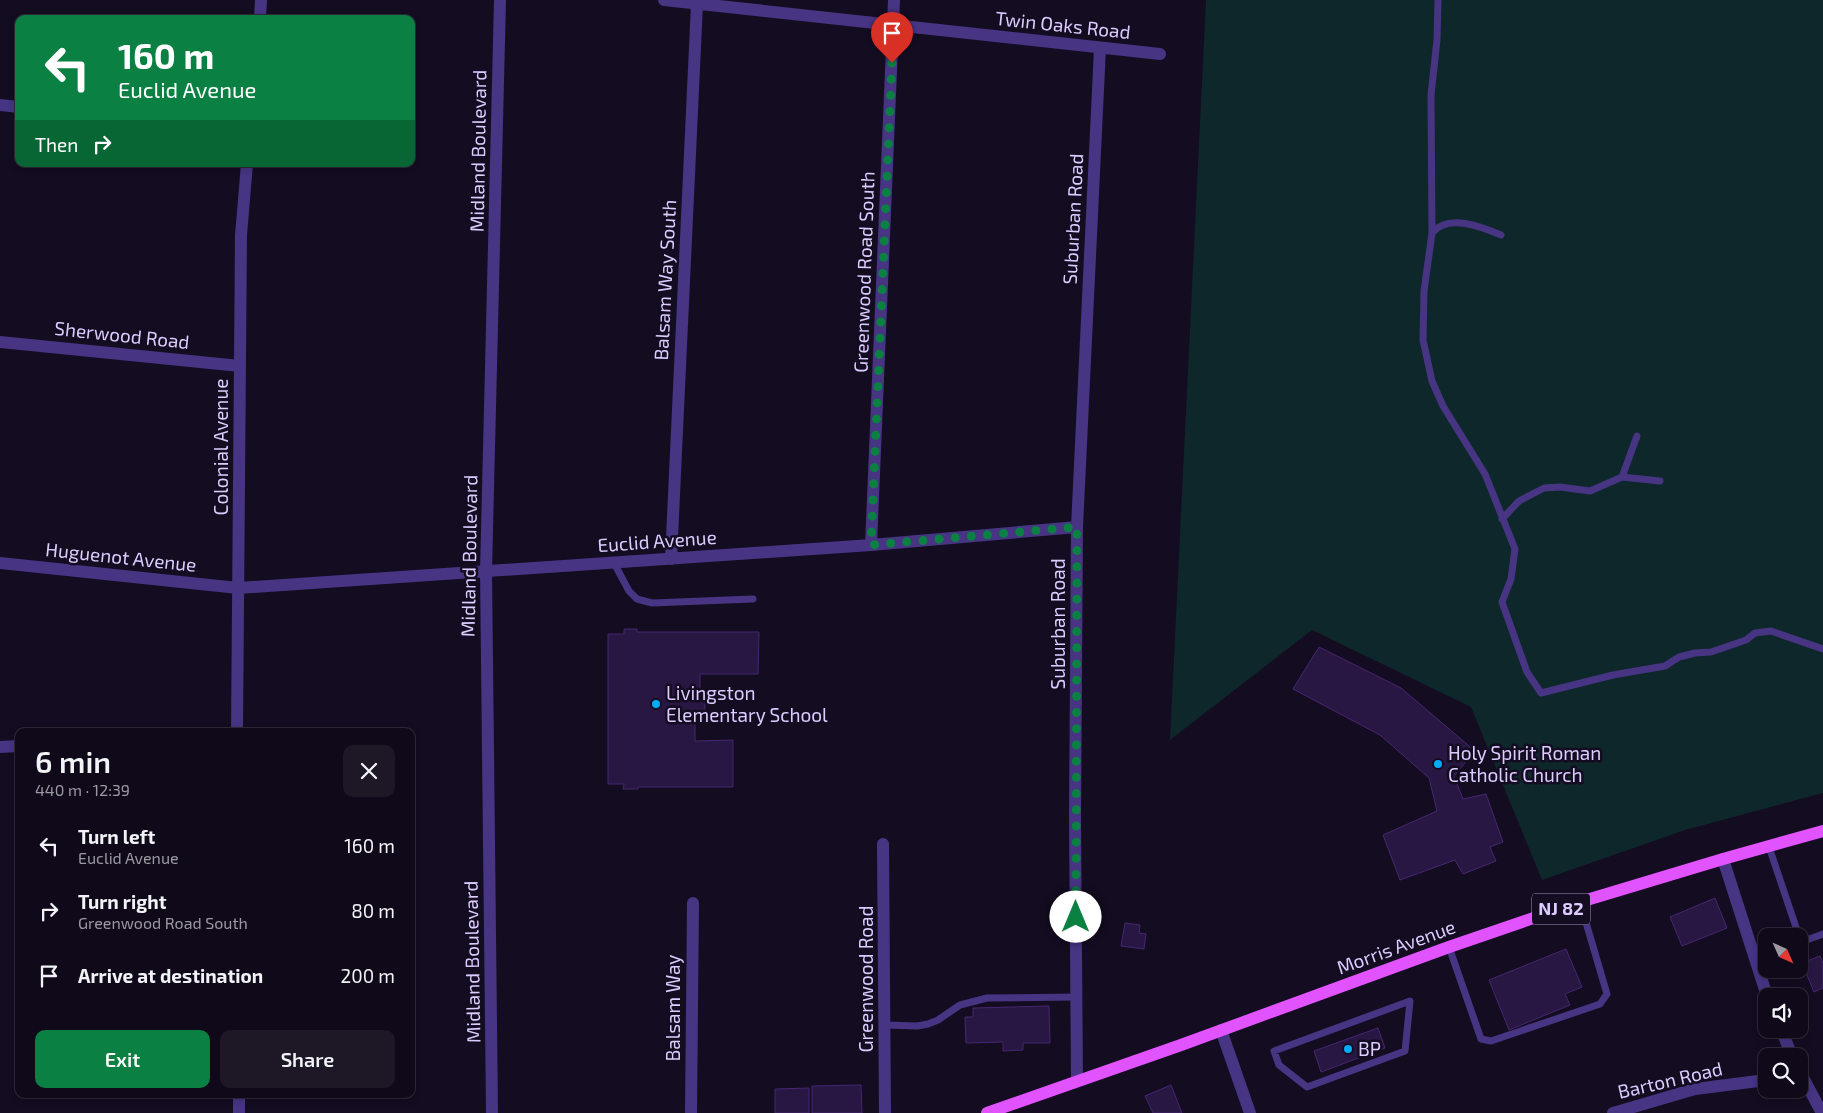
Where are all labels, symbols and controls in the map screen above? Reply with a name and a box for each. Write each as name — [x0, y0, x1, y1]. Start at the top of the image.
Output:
street label: Twin Oaks Road — [994, 6, 1132, 43]
pin — [871, 12, 913, 63]
icon: arrive — [878, 19, 906, 47]
text: 160 m — [118, 34, 214, 76]
icon: left — [35, 35, 100, 100]
street label: Midland Boulevard — [465, 70, 490, 232]
text: Euclid Avenue — [118, 76, 256, 102]
icon: right — [88, 130, 116, 158]
text: Then — [35, 133, 78, 156]
street label: Suburban Road — [1058, 153, 1087, 285]
street label: Greenwood Road South — [848, 171, 879, 373]
street label: Balsam Way South — [649, 199, 680, 361]
street label: Sherwood Road — [53, 316, 191, 353]
street label: Colonial Avenue — [209, 379, 232, 515]
street label: Midland Boulevard — [456, 475, 481, 637]
street label: Euclid Avenue — [597, 525, 717, 556]
street label: Huguenot Avenue — [44, 537, 198, 576]
street label: Suburban Road — [1046, 558, 1069, 690]
place label: Livingston Elementary School — [666, 681, 828, 726]
marker: Livingston Elementary School — [650, 698, 662, 710]
place label: Holy Spirit Roman Catholic Church — [1448, 741, 1601, 786]
text: 6 min — [35, 743, 111, 779]
button: close — [343, 745, 395, 797]
marker: Holy Spirit Roman Catholic Church — [1432, 758, 1444, 770]
text: 440 m · 12:39 — [35, 780, 130, 799]
text: Turn left — [78, 825, 155, 848]
icon: left — [35, 832, 63, 860]
text: 160 m — [344, 834, 395, 857]
text: Euclid Avenue — [78, 848, 179, 867]
street label: Midland Boulevard — [459, 881, 484, 1043]
text: Turn right — [78, 890, 166, 913]
position arrow — [1049, 890, 1101, 942]
road number: NJ 82 — [1532, 894, 1590, 924]
icon: right — [35, 897, 63, 925]
text: 80 m — [351, 899, 395, 922]
street label: Greenwood Road — [854, 906, 877, 1052]
text: Greenwood Road South — [78, 913, 248, 932]
street label: Morris Avenue — [1333, 914, 1458, 979]
north arrow — [1758, 928, 1808, 978]
map controls — [1758, 928, 1808, 1098]
street label: Balsam Way — [661, 955, 684, 1061]
icon: arrive — [35, 962, 63, 990]
text: Arrive at destination — [78, 964, 263, 987]
text: 200 m — [341, 964, 395, 987]
button: sound — [1758, 988, 1808, 1038]
button: Exit — [35, 1030, 210, 1088]
button: Share — [220, 1030, 395, 1088]
place label: BP — [1358, 1037, 1381, 1060]
marker: BP — [1342, 1043, 1354, 1055]
button: search — [1758, 1048, 1808, 1098]
street label: Barton Road — [1615, 1056, 1725, 1103]

